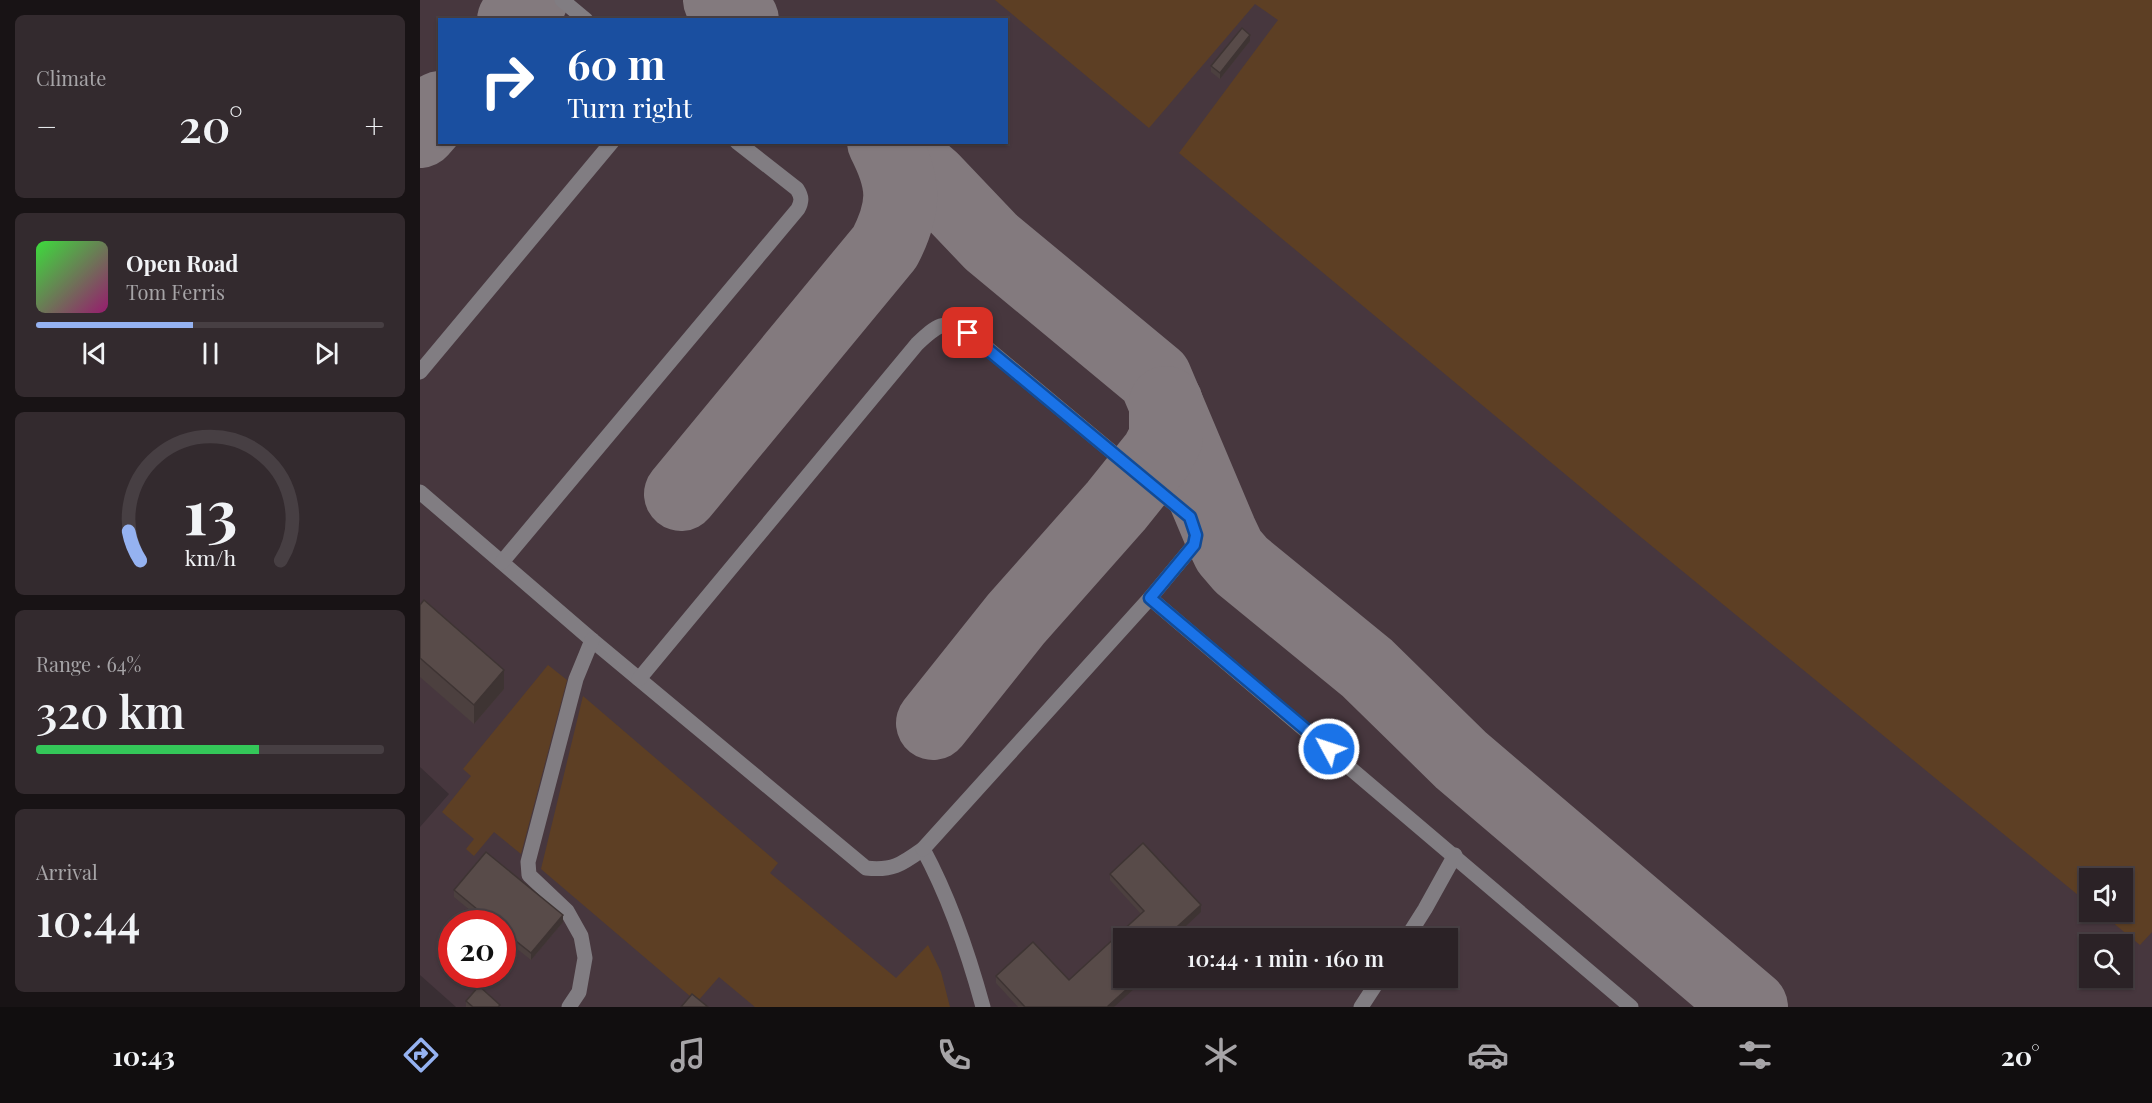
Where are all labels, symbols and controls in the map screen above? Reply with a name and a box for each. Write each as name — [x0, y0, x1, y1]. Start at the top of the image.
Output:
text: 60 m — [567, 35, 665, 91]
icon: right — [468, 42, 546, 120]
text: Climate — [36, 64, 106, 91]
text: Turn right — [567, 89, 692, 125]
text: 20° — [179, 94, 243, 154]
text: − — [36, 103, 57, 147]
text: + — [365, 103, 384, 147]
text: Open Road — [126, 248, 238, 278]
text: Tom Ferris — [126, 278, 225, 305]
pin — [942, 307, 993, 358]
icon: arrive — [951, 316, 984, 349]
icon: previous — [78, 337, 111, 370]
icon: pause — [194, 337, 227, 370]
icon: next — [310, 337, 343, 370]
text: 13 — [183, 467, 237, 551]
text: km/h — [184, 543, 236, 571]
text: Range · 64% — [36, 650, 141, 677]
text: 320 km — [36, 680, 185, 740]
position arrow — [1297, 717, 1361, 781]
text: Arrival — [36, 858, 98, 885]
map controls — [2079, 868, 2133, 988]
button: sound — [2079, 868, 2133, 922]
text: 10:44 — [36, 888, 141, 948]
speed limit sign: 20 — [438, 910, 516, 988]
button: search — [2079, 934, 2133, 988]
text: 10:44 · 1 min · 160 m — [1187, 943, 1384, 973]
icon: directions — [400, 1034, 442, 1076]
icon: music — [667, 1034, 709, 1076]
icon: phone — [933, 1034, 975, 1076]
icon: climate — [1200, 1034, 1242, 1076]
icon: car — [1467, 1034, 1509, 1076]
icon: filters — [1734, 1034, 1776, 1076]
text: 10:43 — [112, 1037, 175, 1073]
text: 20° — [2001, 1037, 2040, 1073]

